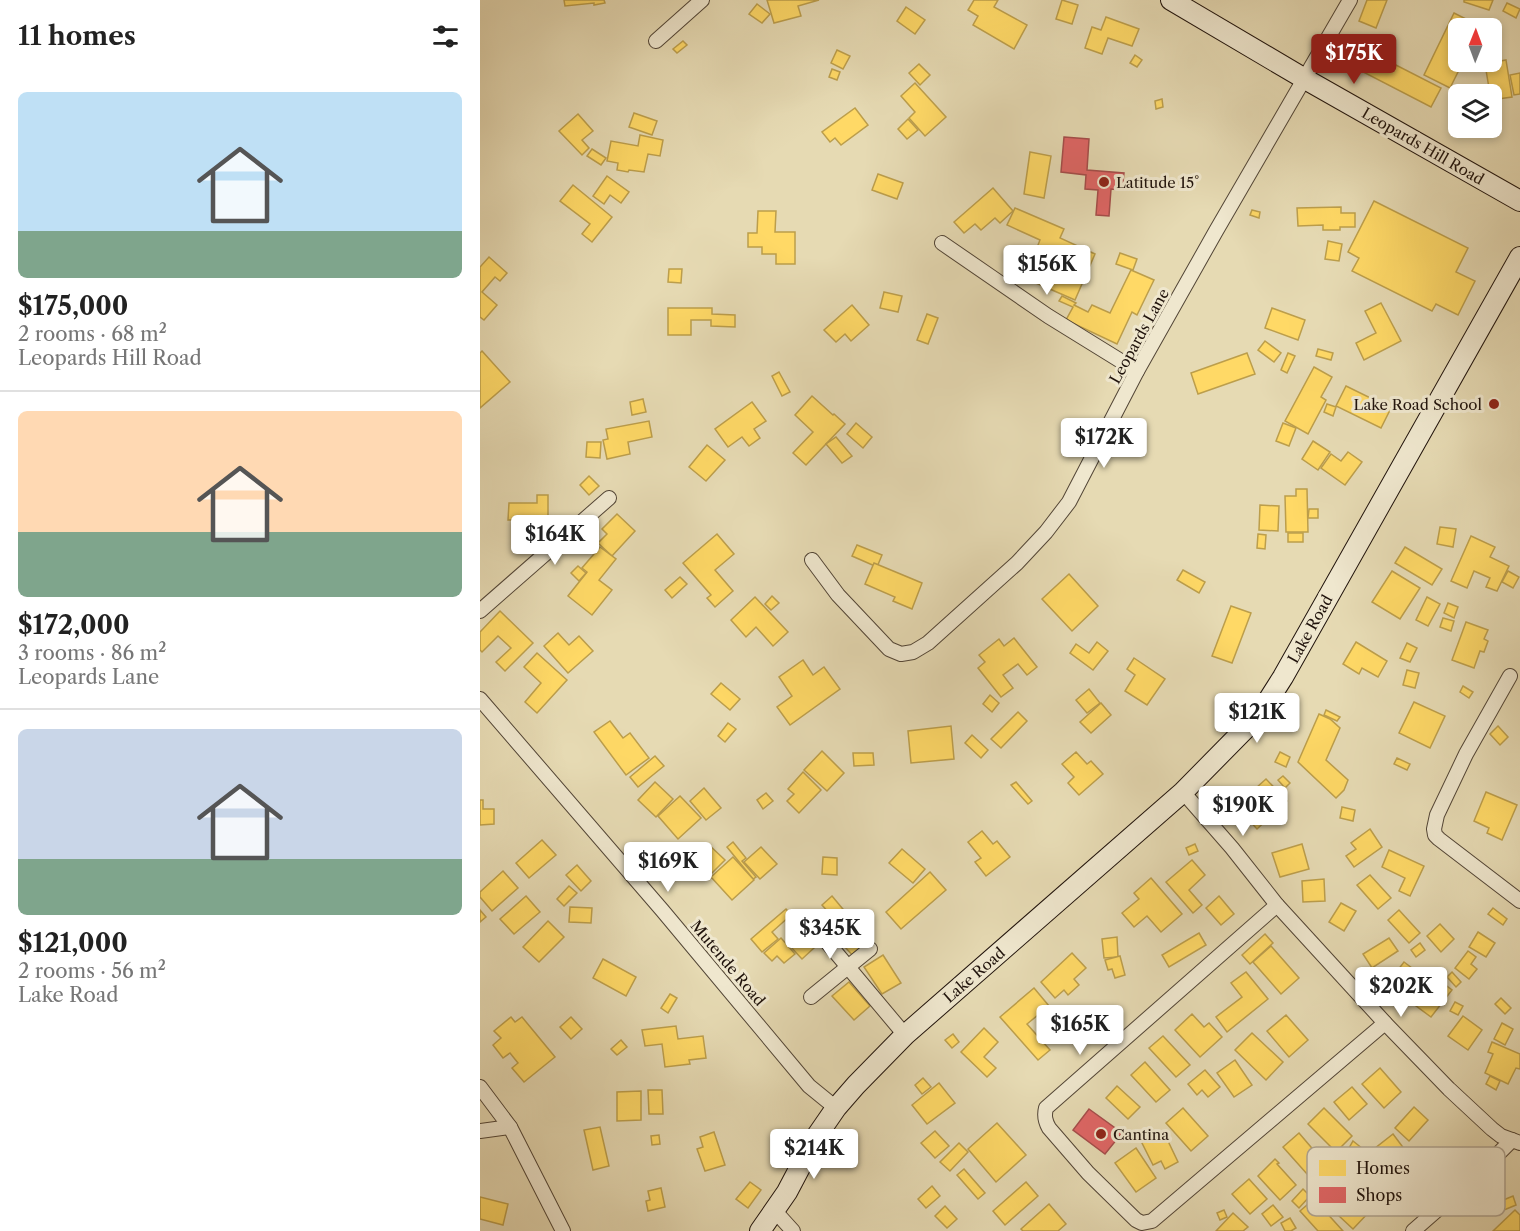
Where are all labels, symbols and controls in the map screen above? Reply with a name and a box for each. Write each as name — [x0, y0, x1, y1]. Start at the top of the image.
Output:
north arrow — [1448, 18, 1502, 72]
map controls — [1448, 18, 1502, 138]
text: 11 homes — [18, 20, 136, 52]
icon: filters — [429, 20, 462, 53]
pin: $175K — [1312, 34, 1396, 85]
text: $175K — [1325, 41, 1383, 65]
button: layers — [1448, 84, 1502, 138]
street label: Leopards Hill Road — [1359, 103, 1487, 189]
icon: home — [186, 131, 294, 239]
place label: Latitude 15° — [1116, 173, 1199, 192]
marker: Latitude 15° — [1097, 175, 1111, 189]
pin: $156K — [1005, 245, 1089, 296]
text: $156K — [1017, 252, 1077, 276]
street label: Leopards Lane — [1105, 285, 1173, 387]
text: $175,000 — [18, 290, 128, 322]
text: 2 rooms · 68 m² — [18, 322, 167, 346]
text: Leopards Hill Road — [18, 346, 202, 370]
place label: Lake Road School — [1354, 395, 1483, 414]
marker: Lake Road School — [1487, 397, 1501, 411]
pin: $172K — [1062, 418, 1146, 469]
text: $172K — [1075, 425, 1133, 449]
icon: home — [186, 450, 294, 558]
pin: $164K — [513, 515, 597, 566]
text: $164K — [525, 522, 585, 546]
street label: Lake Road — [1283, 591, 1337, 667]
text: $172,000 — [18, 609, 130, 641]
text: 3 rooms · 86 m² — [18, 641, 166, 665]
text: Leopards Lane — [18, 665, 159, 689]
pin: $121K — [1215, 693, 1299, 744]
text: $121K — [1229, 700, 1285, 724]
icon: home — [186, 768, 294, 876]
pin: $190K — [1201, 786, 1285, 837]
text: $190K — [1213, 793, 1273, 817]
pin: $169K — [626, 842, 710, 893]
text: $169K — [638, 849, 698, 873]
pin: $345K — [788, 909, 872, 960]
street label: Mutende Road — [687, 916, 769, 1010]
text: $345K — [799, 916, 861, 940]
text: $121,000 — [18, 927, 128, 959]
street label: Lake Road — [939, 943, 1009, 1007]
text: 2 rooms · 56 m² — [18, 959, 166, 983]
pin: $202K — [1359, 967, 1443, 1018]
text: $202K — [1369, 974, 1433, 998]
text: Lake Road — [18, 983, 118, 1007]
pin: $165K — [1038, 1005, 1122, 1056]
text: $165K — [1050, 1012, 1110, 1036]
place label: Cantina — [1113, 1125, 1169, 1144]
marker: Cantina — [1094, 1127, 1108, 1141]
pin: $214K — [772, 1129, 856, 1180]
text: $214K — [784, 1136, 844, 1160]
legend — [1307, 1147, 1505, 1216]
text: Homes — [1356, 1158, 1410, 1178]
text: Shops — [1356, 1185, 1402, 1205]

